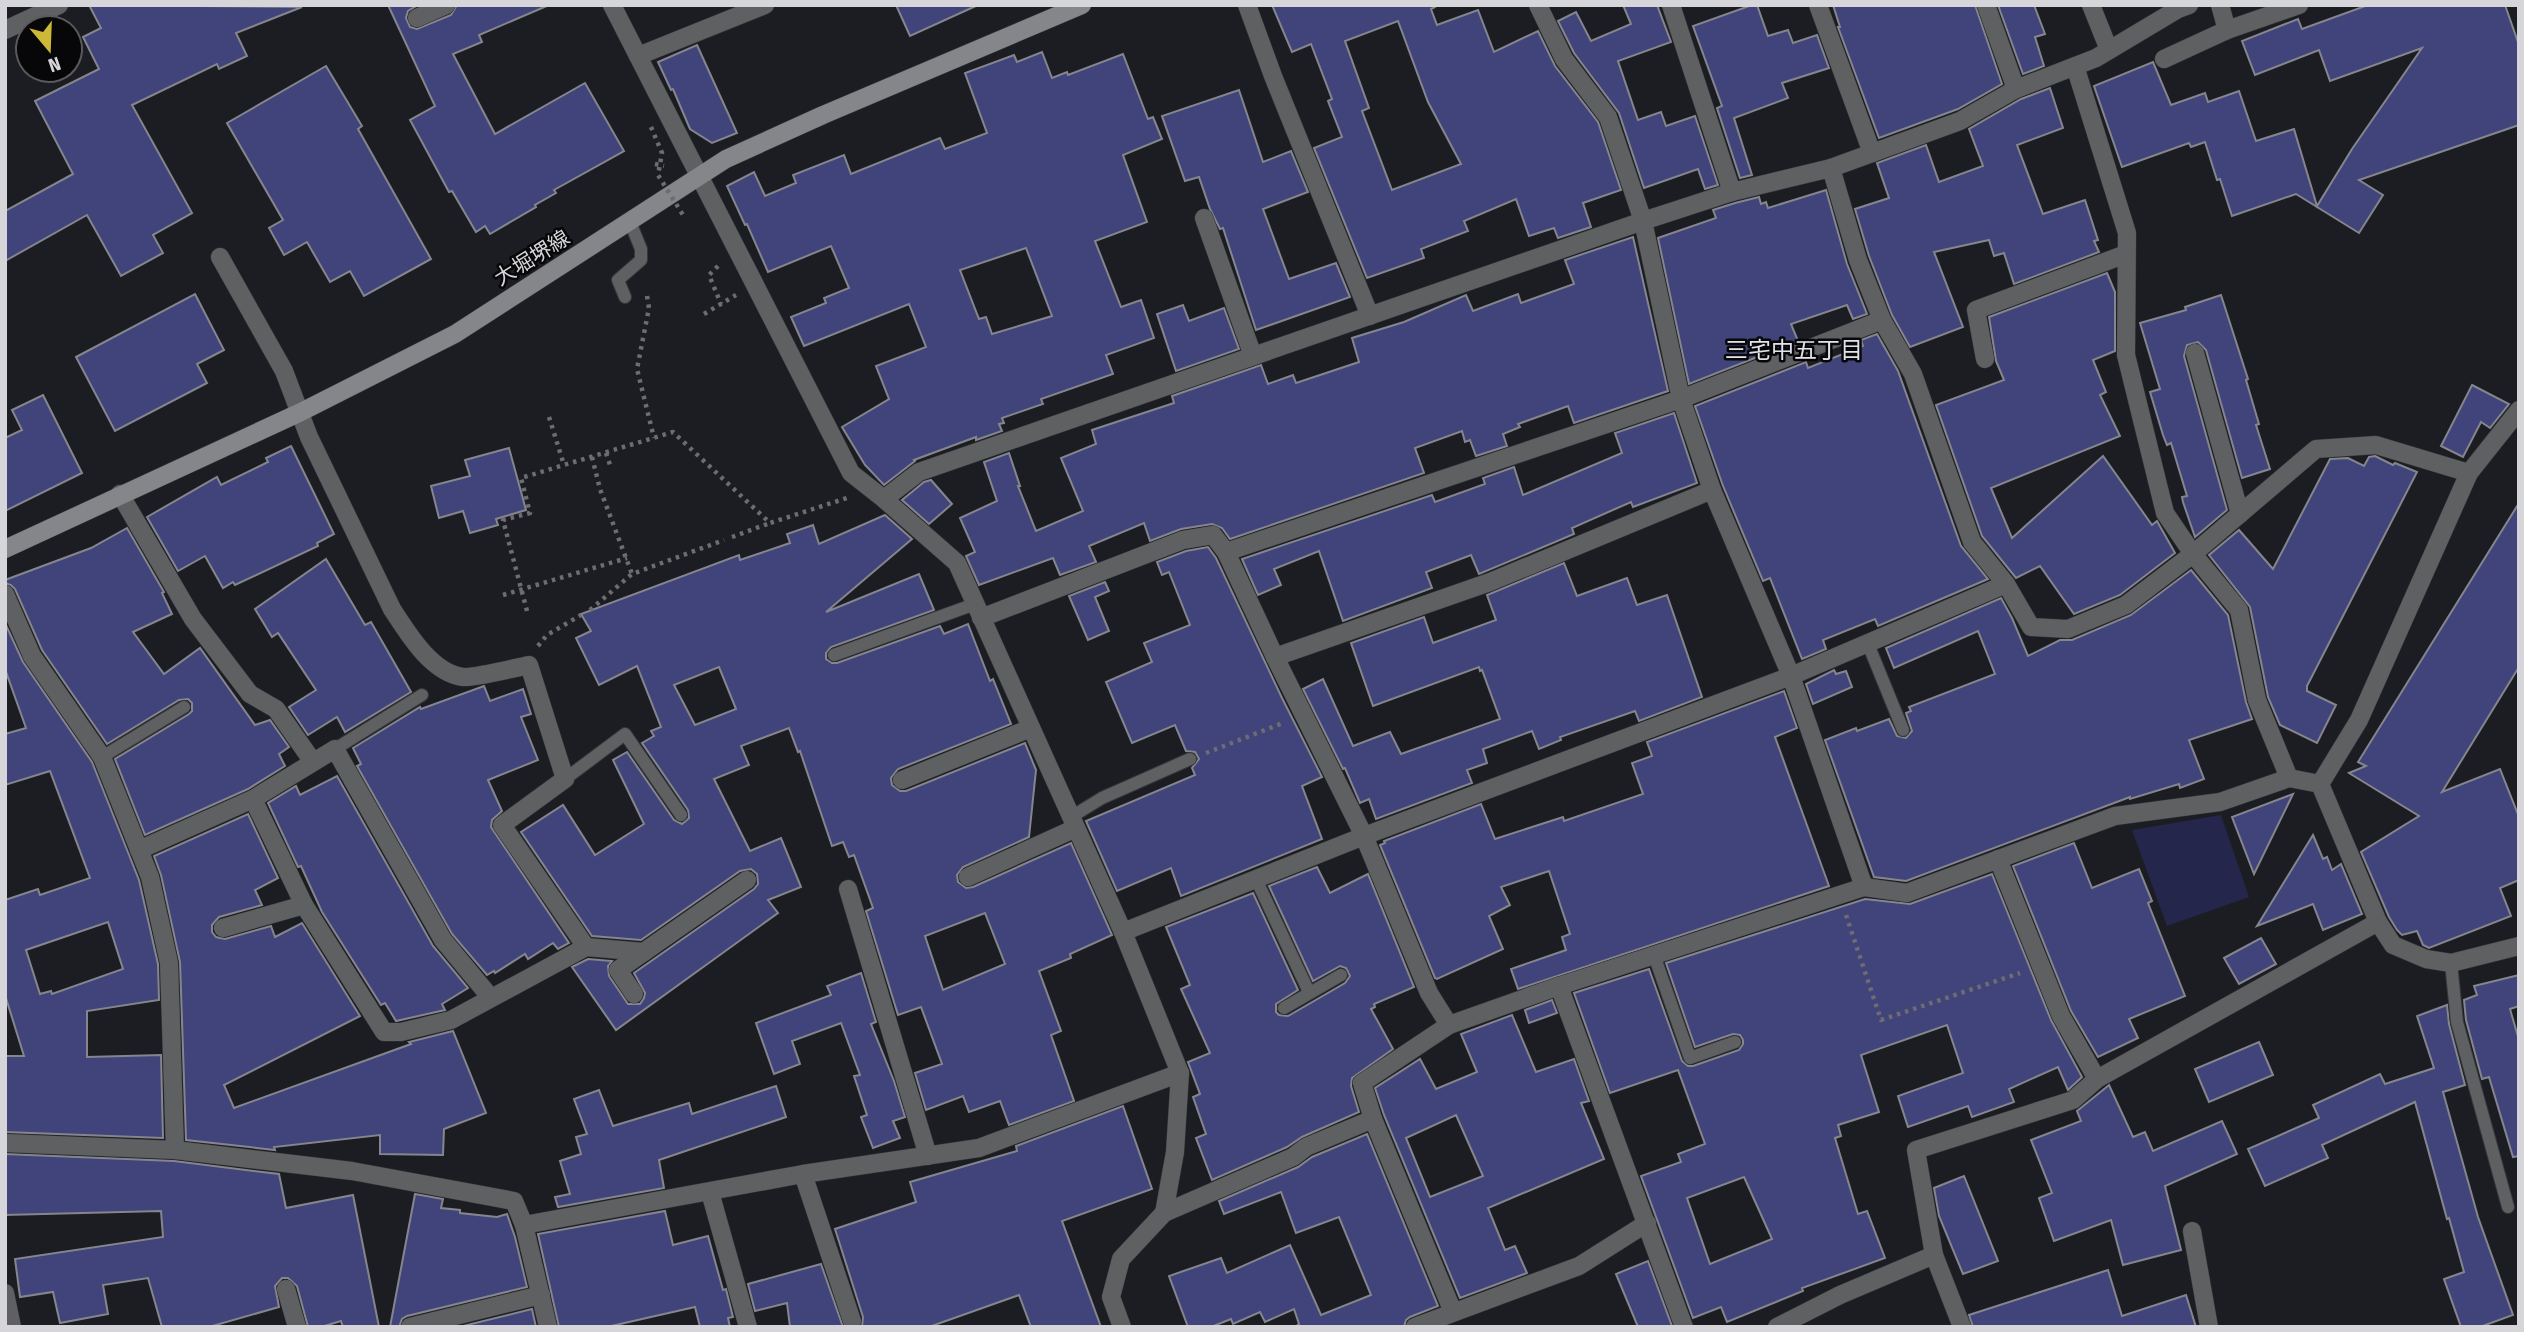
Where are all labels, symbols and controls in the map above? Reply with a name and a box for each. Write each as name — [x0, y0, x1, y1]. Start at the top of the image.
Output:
north arrow — [14, 14, 84, 84]
text: N — [45, 52, 64, 77]
street label: 大堀堺線 — [489, 225, 575, 291]
district label: 三宅中五丁目 — [1725, 336, 1863, 364]

